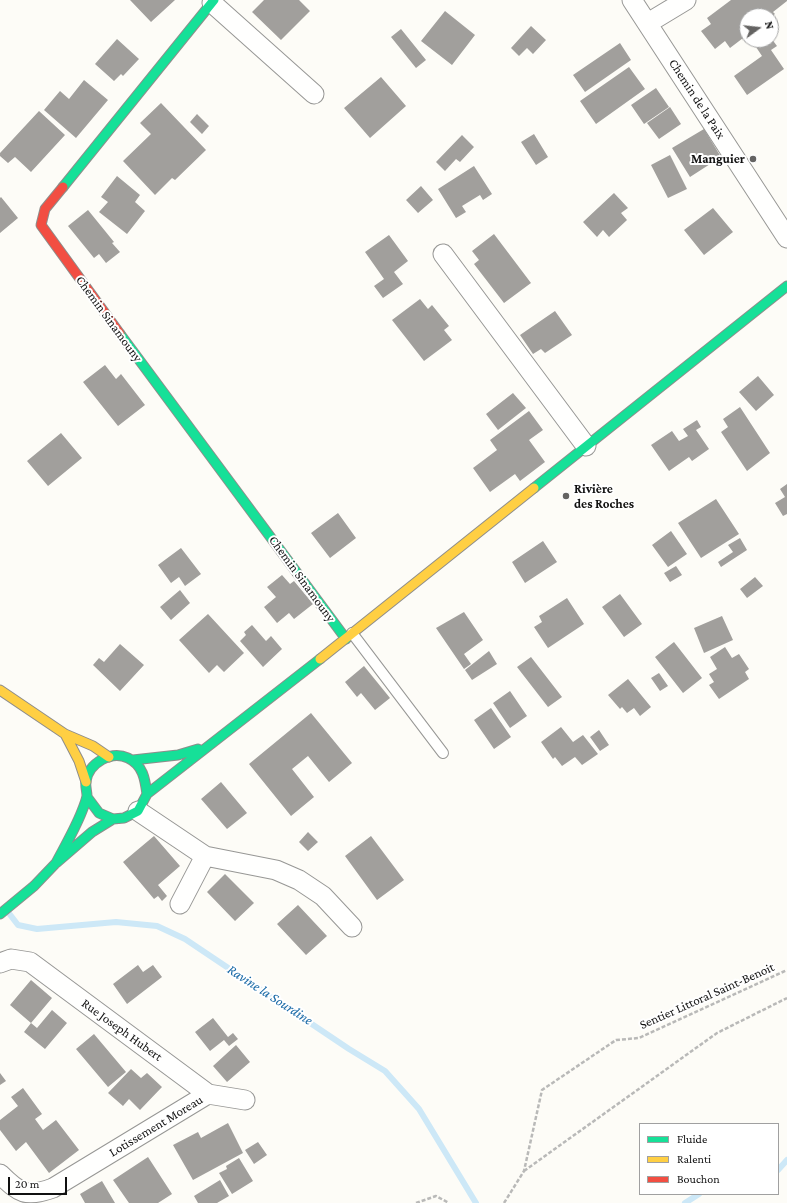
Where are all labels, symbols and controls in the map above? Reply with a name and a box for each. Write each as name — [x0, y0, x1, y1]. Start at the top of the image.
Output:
north arrow — [739, 8, 779, 48]
text: N — [763, 20, 776, 30]
street label: Chemin de la Paix — [665, 56, 729, 142]
place label: Manguier — [691, 151, 745, 167]
marker: Manguier — [748, 154, 758, 164]
street label: Chemin Sinamouny — [72, 273, 146, 365]
place label: Rivière des Roches — [574, 481, 634, 512]
marker: Rivière des Roches — [561, 491, 571, 501]
street label: Chemin Sinamouny — [265, 533, 339, 625]
street label: Sentier Littoral Saint-Benoit — [637, 959, 777, 1033]
water label: Ravine la Sourdine — [224, 961, 316, 1029]
street label: Rue Joseph Hubert — [79, 995, 165, 1065]
street label: Lotissement Moreau — [106, 1092, 206, 1160]
legend — [639, 1123, 779, 1195]
text: Fluide — [677, 1132, 707, 1146]
text: Ralenti — [677, 1152, 711, 1166]
scale bar — [10, 1169, 69, 1195]
text: Bouchon — [677, 1172, 720, 1186]
text: 20 m — [15, 1177, 39, 1191]

